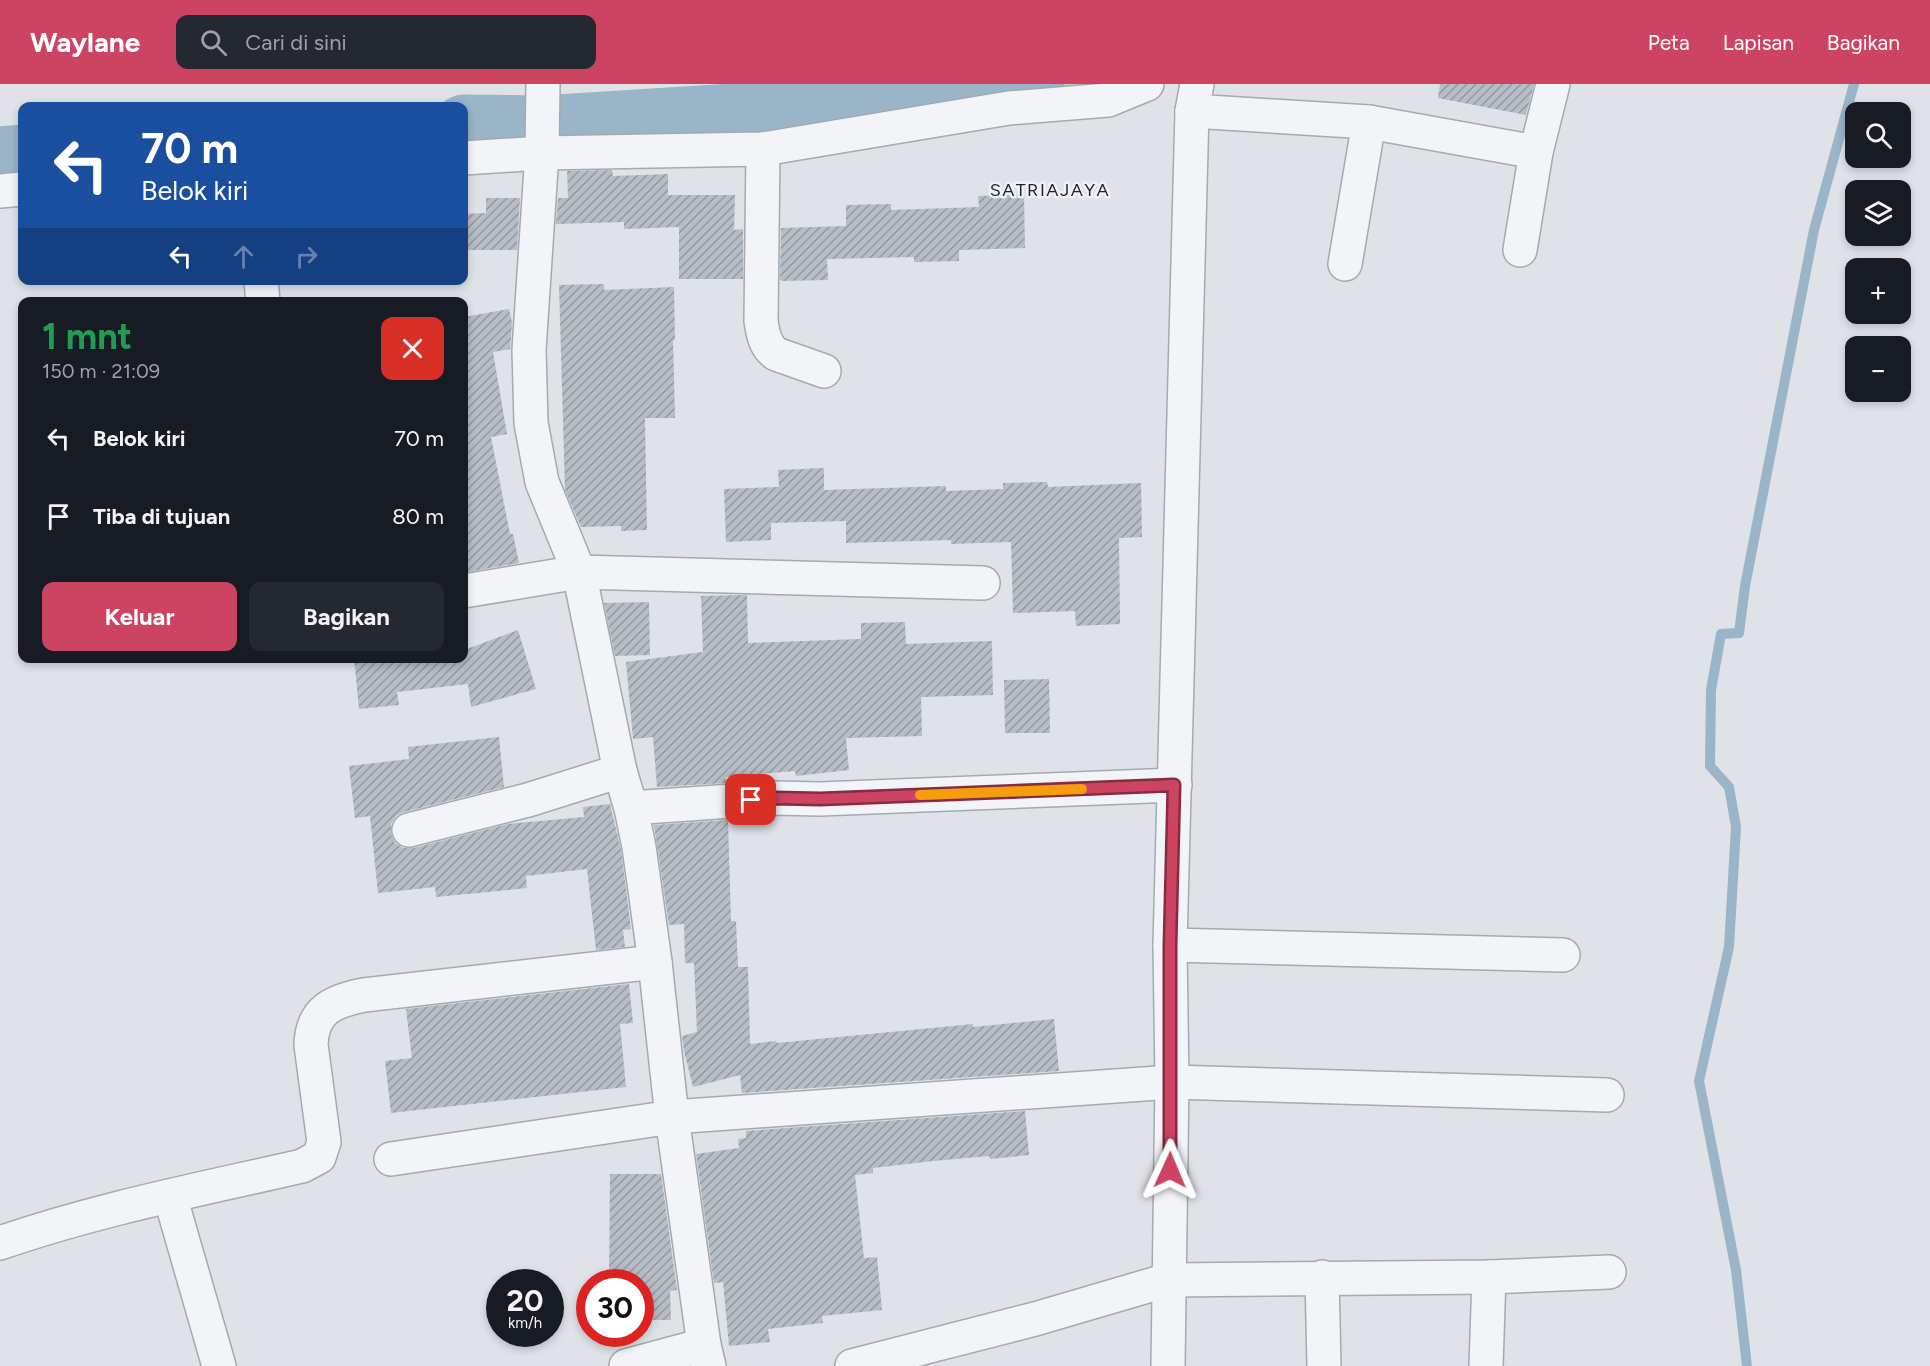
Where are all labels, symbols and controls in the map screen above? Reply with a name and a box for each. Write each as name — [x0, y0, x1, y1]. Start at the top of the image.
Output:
search box — [176, 15, 596, 69]
text: Waylane — [30, 25, 140, 59]
icon: search — [197, 26, 230, 59]
text: Cari di sini — [245, 29, 347, 56]
text: Peta — [1648, 30, 1690, 55]
text: Lapisan — [1723, 30, 1794, 55]
text: Bagikan — [1827, 30, 1900, 55]
map controls — [1845, 102, 1911, 402]
button: search — [1845, 102, 1911, 168]
text: 70 m — [141, 123, 238, 174]
icon: left — [42, 126, 120, 204]
text: Belok kiri — [141, 174, 248, 207]
district label: SATRIAJAYA — [990, 179, 1110, 201]
button: layers — [1845, 180, 1911, 246]
icon: left — [164, 240, 197, 273]
icon: ahead — [227, 240, 260, 273]
icon: right — [290, 240, 323, 273]
button: + — [1845, 258, 1911, 324]
text: 1 mnt — [42, 315, 132, 358]
button: close — [381, 317, 444, 380]
button: − — [1845, 336, 1911, 402]
text: 150 m · 21:09 — [42, 359, 160, 383]
icon: left — [42, 422, 75, 455]
text: Belok kiri — [93, 425, 186, 452]
text: 70 m — [394, 425, 444, 452]
icon: arrive — [42, 500, 75, 533]
text: Tiba di tujuan — [93, 503, 230, 530]
text: 80 m — [392, 503, 444, 530]
button: Keluar — [42, 582, 237, 651]
button: Bagikan — [249, 582, 444, 651]
pin — [725, 774, 776, 825]
icon: arrive — [734, 783, 767, 816]
position arrow — [1138, 1138, 1202, 1202]
speed limit sign: 30 — [576, 1269, 654, 1347]
text: 20 — [507, 1282, 543, 1319]
text: km/h — [508, 1314, 542, 1332]

